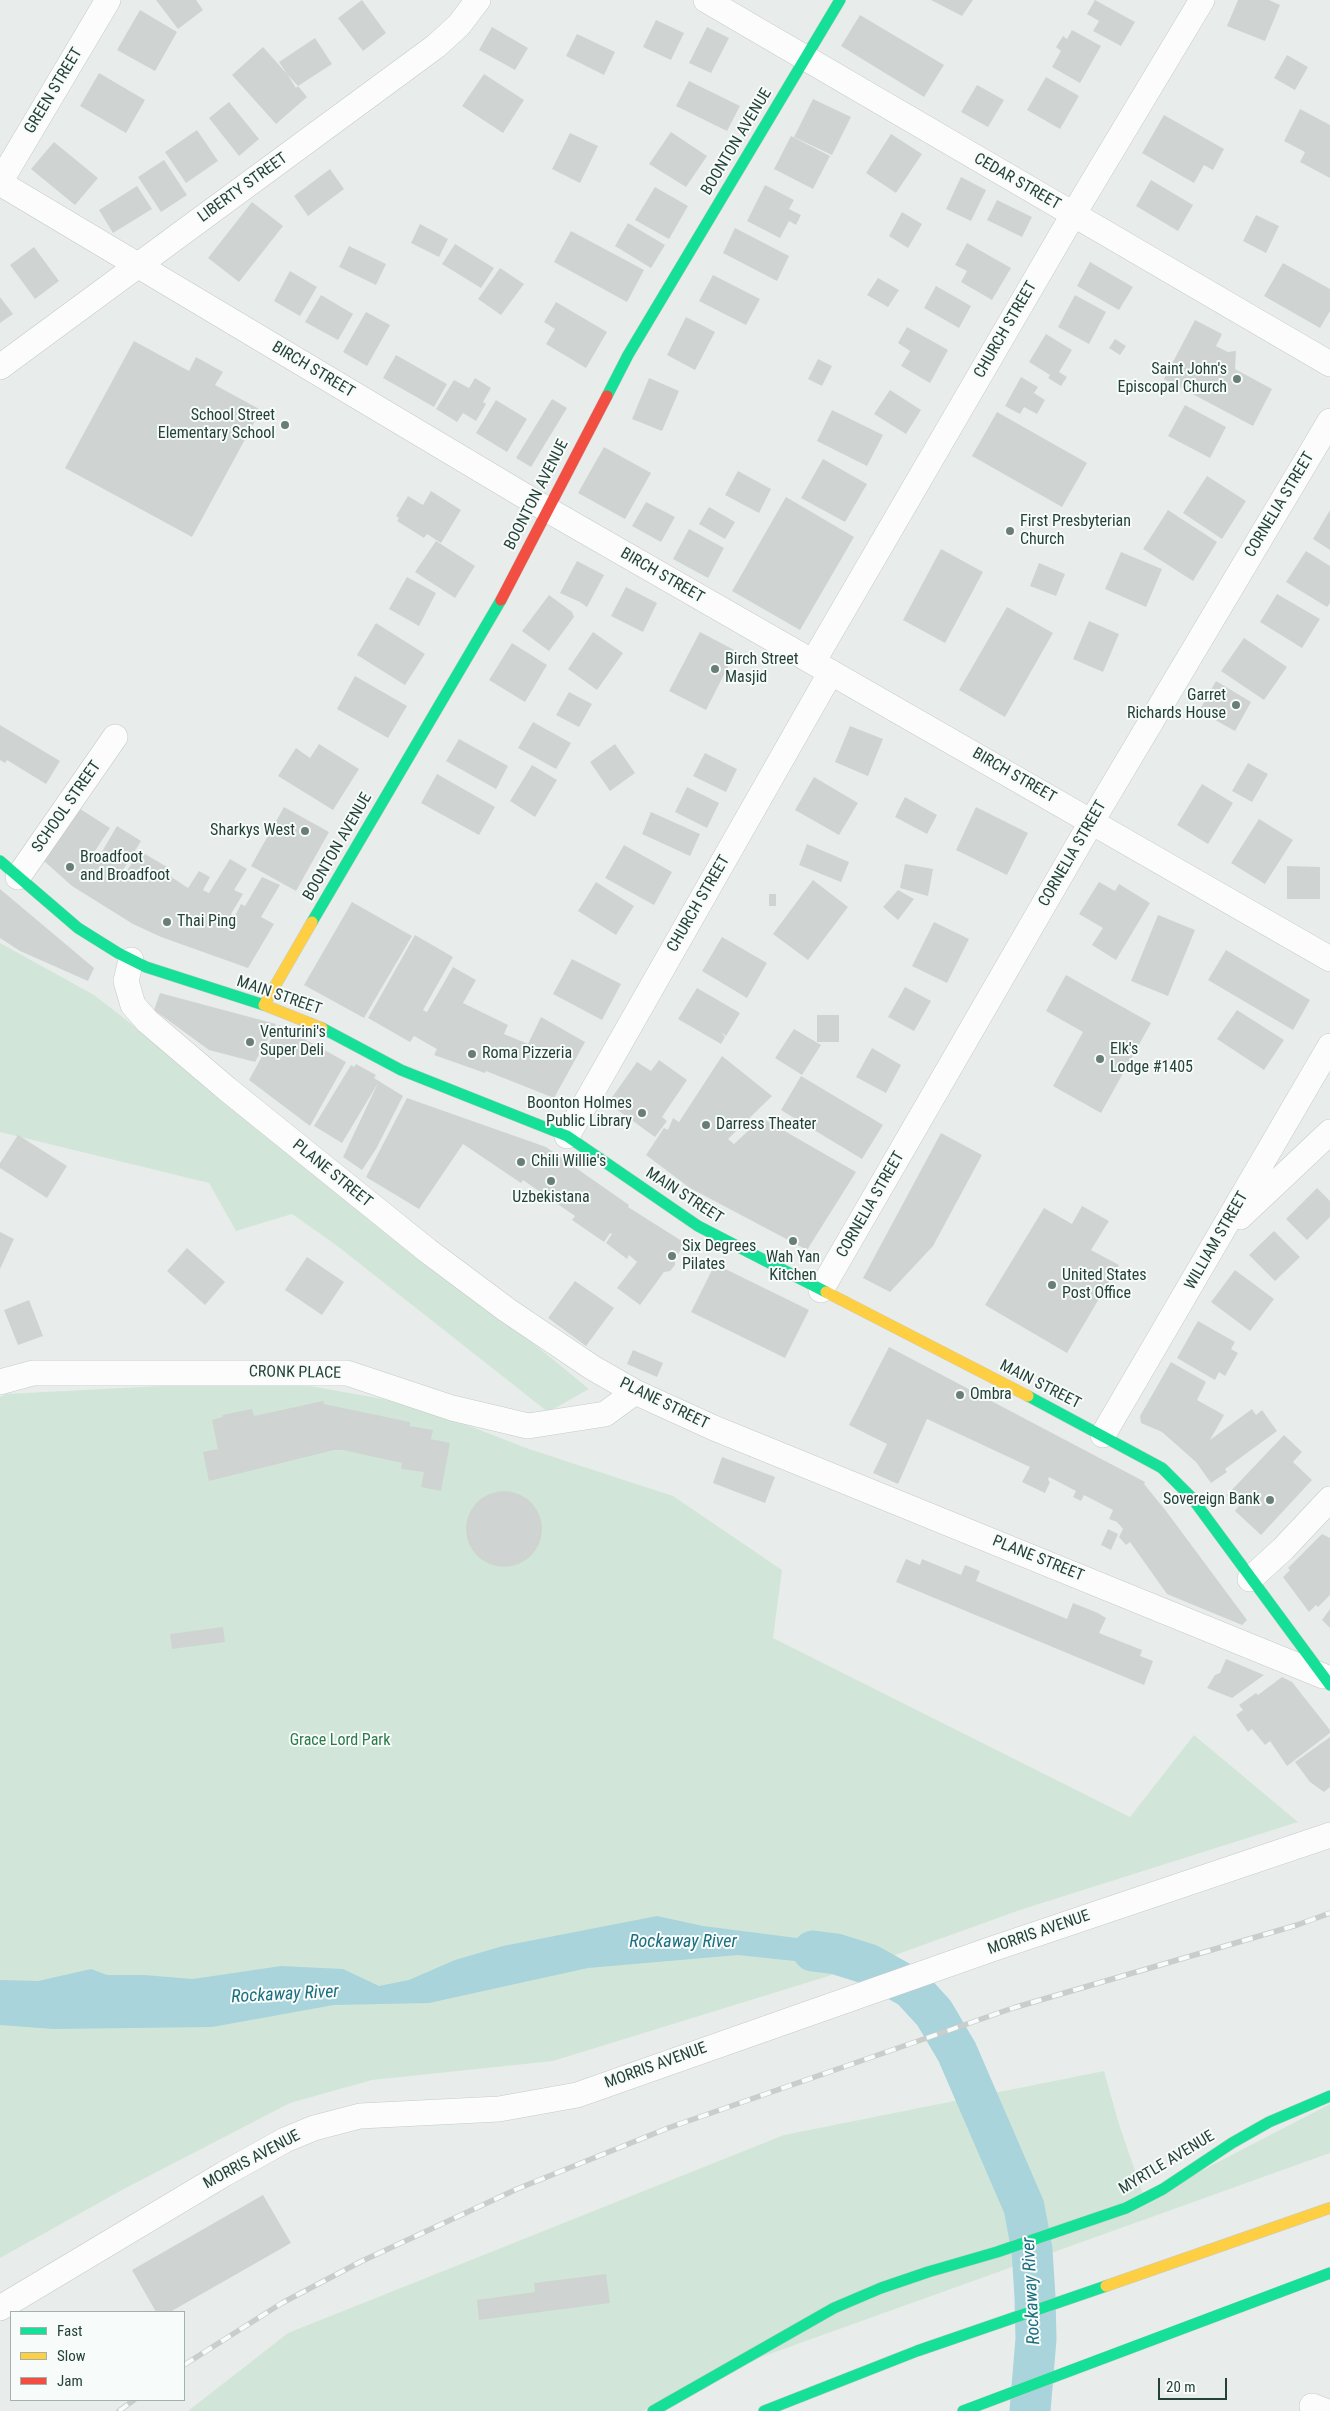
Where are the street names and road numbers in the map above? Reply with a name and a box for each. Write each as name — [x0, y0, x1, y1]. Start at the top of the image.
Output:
street label: GREEN STREET — [21, 45, 87, 137]
street label: BOONTON AVENUE — [698, 85, 776, 199]
street label: LIBERTY STREET — [194, 149, 292, 227]
street label: CEDAR STREET — [970, 149, 1064, 215]
street label: CHURCH STREET — [971, 278, 1041, 382]
street label: BIRCH STREET — [268, 338, 358, 402]
street label: BOONTON AVENUE — [501, 437, 573, 553]
street label: CORNELIA STREET — [1241, 449, 1319, 561]
street label: BIRCH STREET — [617, 544, 707, 608]
street label: BIRCH STREET — [969, 744, 1059, 808]
street label: SCHOOL STREET — [28, 758, 106, 856]
street label: BOONTON AVENUE — [299, 790, 377, 904]
street label: CORNELIA STREET — [1035, 798, 1111, 910]
street label: CHURCH STREET — [664, 852, 734, 956]
street label: MAIN STREET — [234, 973, 324, 1019]
street label: PLANE STREET — [288, 1136, 376, 1212]
street label: CORNELIA STREET — [833, 1149, 909, 1261]
street label: MAIN STREET — [642, 1164, 726, 1228]
street label: WILLIAM STREET — [1181, 1189, 1253, 1293]
street label: MAIN STREET — [996, 1356, 1084, 1414]
street label: CRONK PLACE — [249, 1363, 341, 1383]
street label: PLANE STREET — [616, 1374, 712, 1434]
street label: PLANE STREET — [989, 1532, 1087, 1586]
street label: MORRIS AVENUE — [985, 1907, 1093, 1959]
street label: MORRIS AVENUE — [602, 2039, 710, 2093]
street label: MORRIS AVENUE — [200, 2126, 304, 2194]
street label: MYRTLE AVENUE — [1116, 2127, 1218, 2199]

